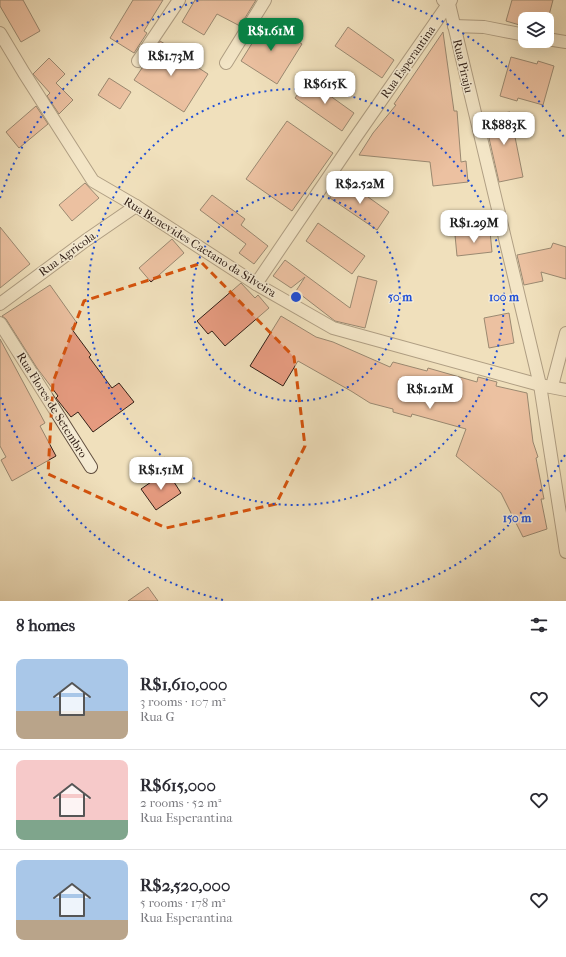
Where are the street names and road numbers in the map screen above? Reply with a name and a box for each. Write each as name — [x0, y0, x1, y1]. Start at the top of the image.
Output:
street label: Rua Esperantina — [378, 23, 439, 101]
street label: Rua Piraju — [450, 38, 476, 94]
street label: Rua Benevides Caetano da Silveira — [121, 194, 279, 300]
street label: Rua Agricola — [36, 229, 98, 279]
street label: Rua Flores de Setembro — [14, 350, 90, 460]

